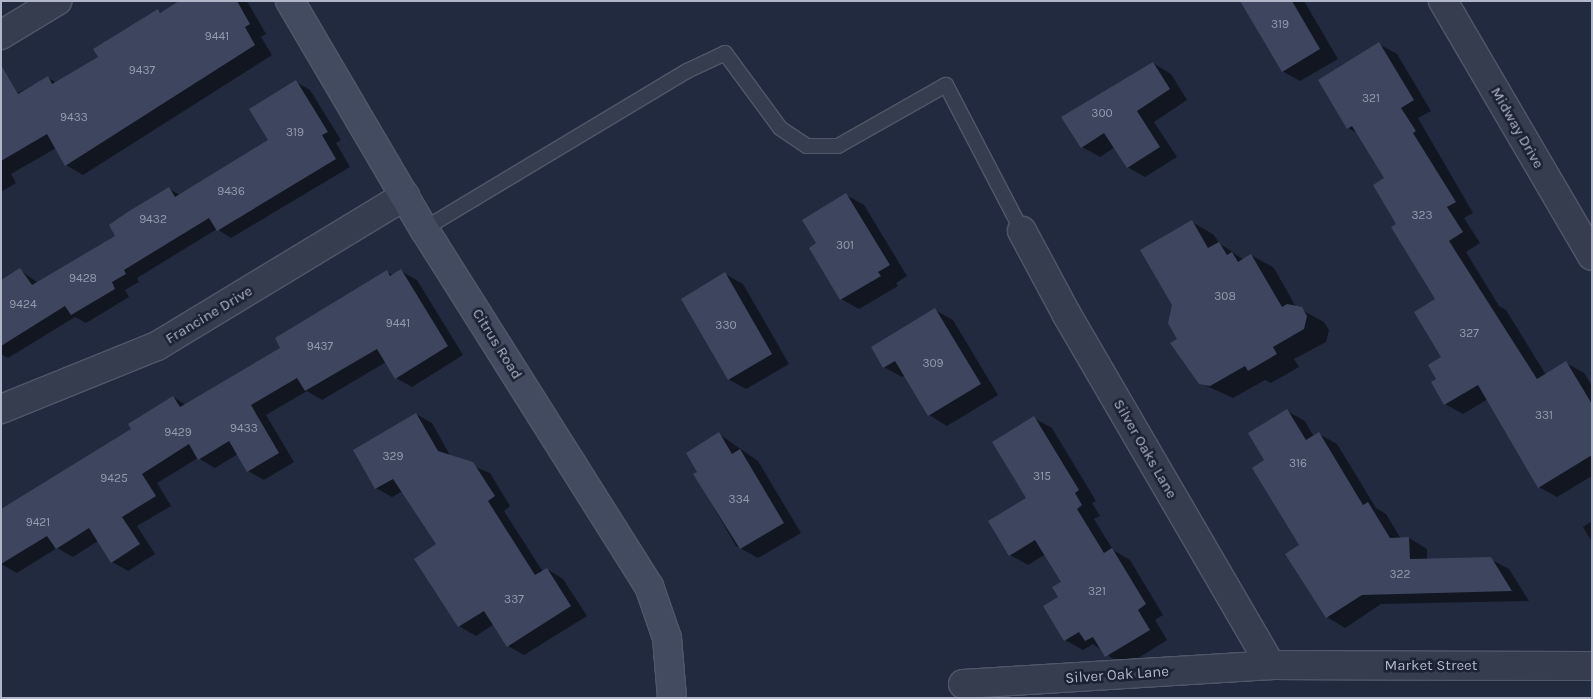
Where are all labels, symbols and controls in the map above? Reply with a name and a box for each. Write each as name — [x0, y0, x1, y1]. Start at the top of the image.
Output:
house number: 319 — [1271, 18, 1289, 32]
house number: 9441 — [205, 30, 229, 44]
house number: 9437 — [129, 64, 155, 78]
street label: Midway Drive — [1487, 84, 1547, 172]
house number: 321 — [1362, 92, 1380, 106]
house number: 300 — [1091, 107, 1113, 121]
house number: 9433 — [60, 111, 88, 125]
house number: 319 — [286, 126, 304, 140]
house number: 9436 — [217, 185, 245, 199]
house number: 323 — [1411, 209, 1433, 223]
house number: 9432 — [139, 213, 167, 227]
house number: 301 — [836, 239, 854, 253]
house number: 9428 — [69, 272, 97, 286]
street label: Francine Drive — [162, 282, 256, 348]
house number: 308 — [1214, 290, 1236, 304]
house number: 9424 — [9, 298, 37, 312]
street label: Citrus Road — [468, 305, 526, 383]
house number: 9441 — [386, 317, 410, 331]
house number: 330 — [715, 319, 737, 333]
house number: 327 — [1459, 327, 1479, 341]
house number: 9437 — [307, 340, 333, 354]
house number: 309 — [922, 357, 944, 371]
street label: Silver Oaks Lane — [1109, 396, 1181, 502]
house number: 331 — [1535, 409, 1553, 423]
house number: 9433 — [230, 422, 258, 436]
house number: 9429 — [164, 426, 192, 440]
house number: 329 — [383, 450, 403, 464]
house number: 316 — [1289, 457, 1307, 471]
house number: 315 — [1033, 470, 1051, 484]
house number: 9425 — [100, 472, 128, 486]
house number: 334 — [729, 493, 749, 507]
house number: 9421 — [26, 516, 50, 530]
house number: 322 — [1390, 568, 1410, 582]
house number: 321 — [1088, 585, 1106, 599]
house number: 337 — [504, 593, 524, 607]
street label: Market Street — [1385, 657, 1477, 675]
street label: Silver Oak Lane — [1065, 662, 1169, 688]

